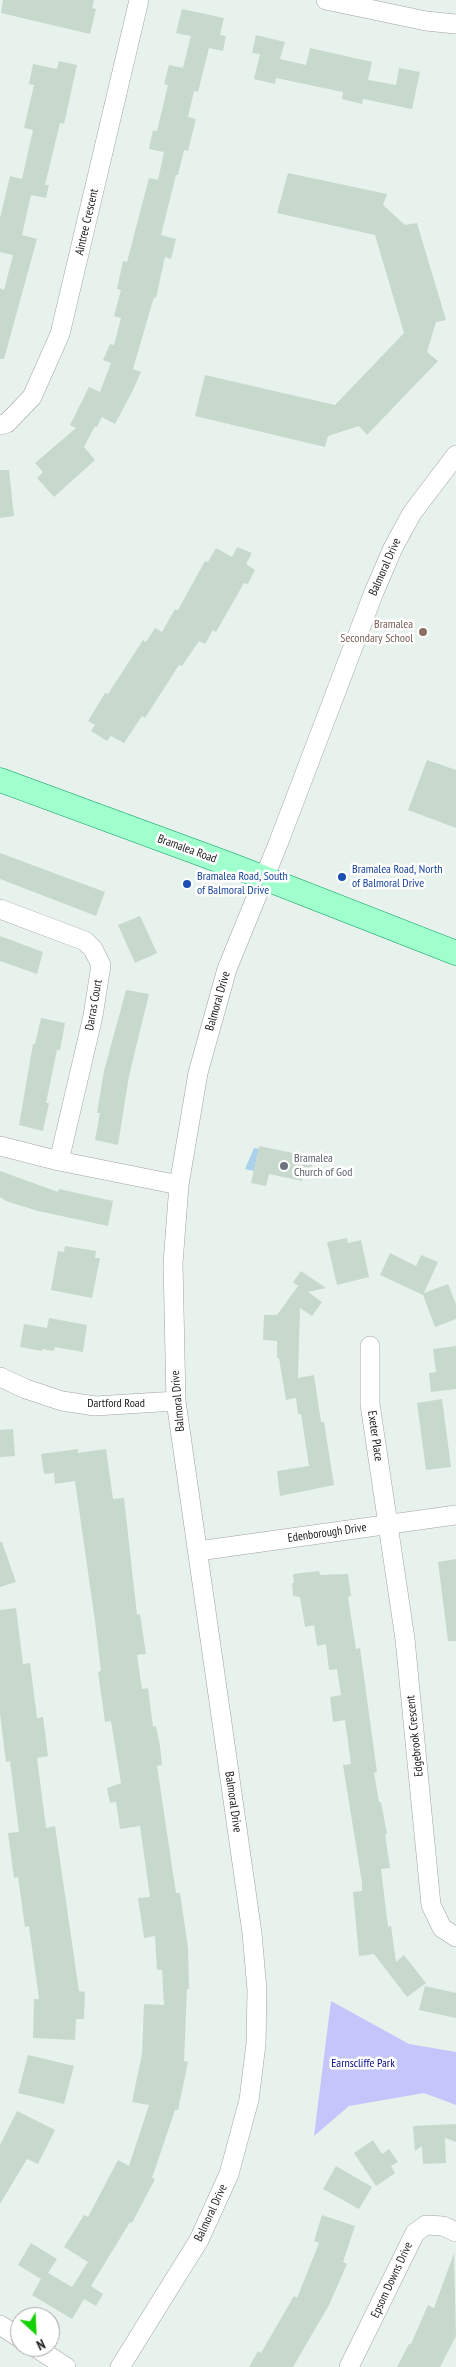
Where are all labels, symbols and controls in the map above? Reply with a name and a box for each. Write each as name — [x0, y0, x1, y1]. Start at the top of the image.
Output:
street label: Aintree Crescent — [72, 187, 102, 257]
street label: Balmoral Drive — [366, 536, 404, 598]
place label: Bramalea Secondary School — [340, 618, 413, 646]
marker: Bramalea Secondary School — [417, 626, 429, 638]
street label: Bramalea Road — [155, 832, 219, 866]
place label: Bramalea Road, North of Balmoral Drive — [352, 863, 442, 891]
place label: Bramalea Road, South of Balmoral Drive — [197, 870, 288, 898]
marker: Bramalea Road, North of Balmoral Drive — [336, 871, 348, 883]
marker: Bramalea Road, South of Balmoral Drive — [181, 878, 193, 890]
street label: Balmoral Drive — [203, 969, 233, 1033]
street label: Darras Court — [82, 978, 106, 1032]
place label: Bramalea Church of God — [294, 1152, 352, 1180]
marker: Bramalea Church of God — [278, 1160, 290, 1172]
street label: Balmoral Drive — [168, 1370, 188, 1432]
street label: Dartford Road — [87, 1397, 145, 1411]
street label: Exeter Place — [364, 1410, 386, 1462]
street label: Edenborough Drive — [287, 1520, 367, 1546]
street label: Edgebrook Crescent — [404, 1695, 426, 1777]
street label: Balmoral Drive — [222, 1771, 244, 1833]
park label: Earnscliffe Park — [331, 2057, 395, 2071]
street label: Balmoral Drive — [191, 2182, 231, 2244]
street label: Epsom Downs Drive — [368, 2240, 416, 2320]
north arrow — [10, 2307, 60, 2357]
text: N — [34, 2335, 48, 2354]

